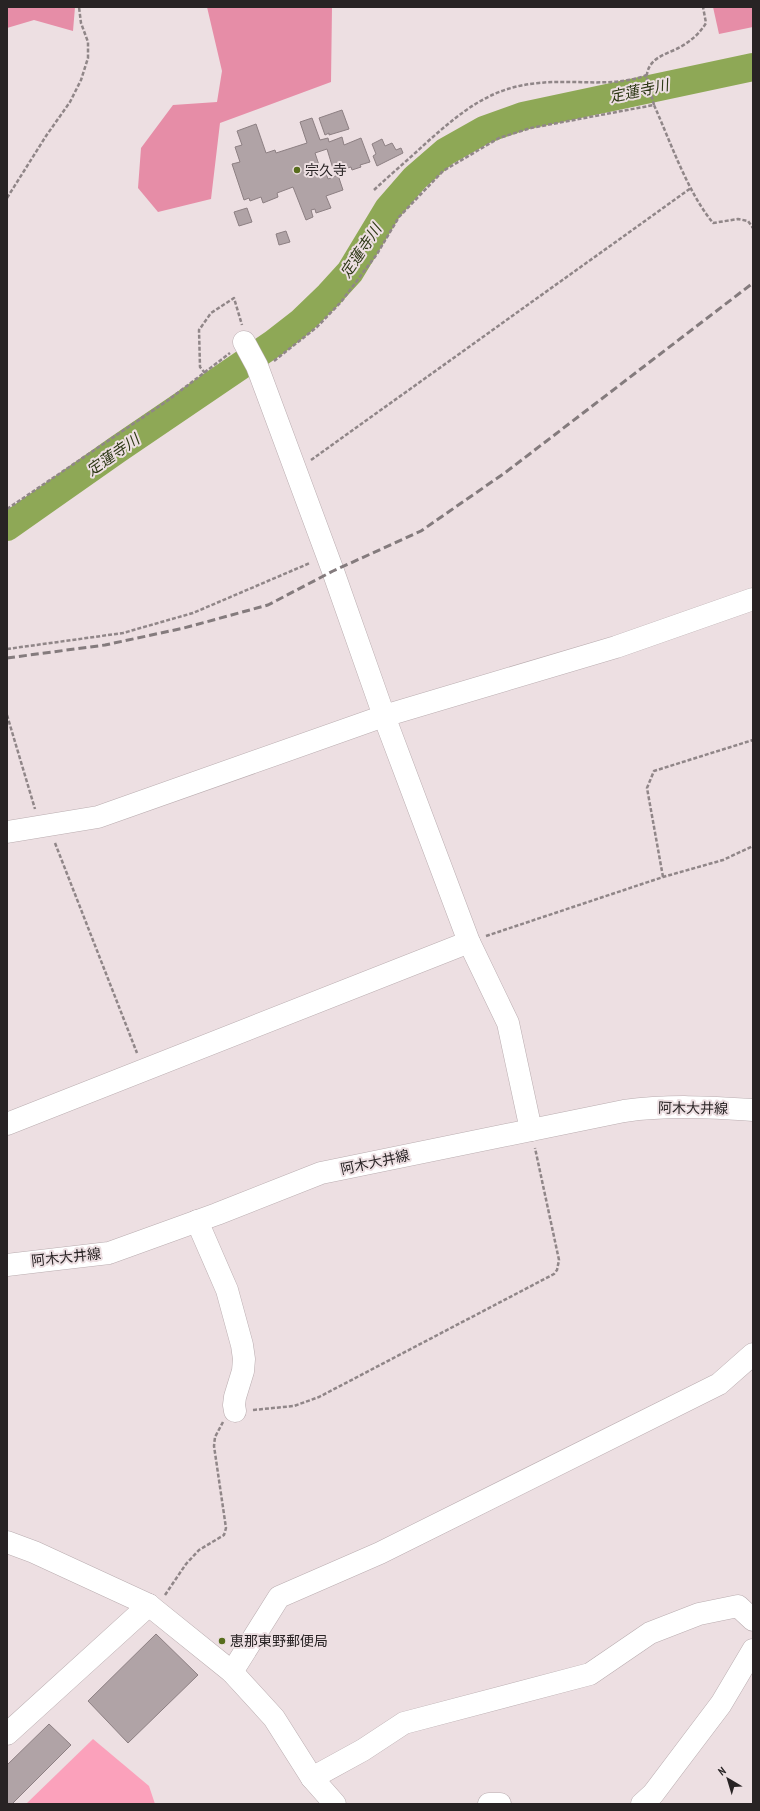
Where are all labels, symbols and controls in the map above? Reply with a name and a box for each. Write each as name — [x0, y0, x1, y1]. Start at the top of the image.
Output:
water label: 定蓮寺川 — [608, 75, 672, 106]
place label: 宗久寺 — [305, 161, 347, 179]
marker: 宗久寺 — [292, 165, 302, 175]
water label: 定蓮寺川 — [336, 219, 386, 281]
water label: 定蓮寺川 — [83, 428, 144, 480]
street label: 阿木大井線 — [658, 1098, 728, 1118]
street label: 阿木大井線 — [339, 1146, 411, 1178]
street label: 阿木大井線 — [30, 1244, 102, 1270]
place label: 恵那東野郵便局 — [230, 1632, 328, 1650]
marker: 恵那東野郵便局 — [217, 1636, 227, 1646]
north arrow — [708, 1759, 748, 1799]
text: N — [715, 1764, 729, 1778]

